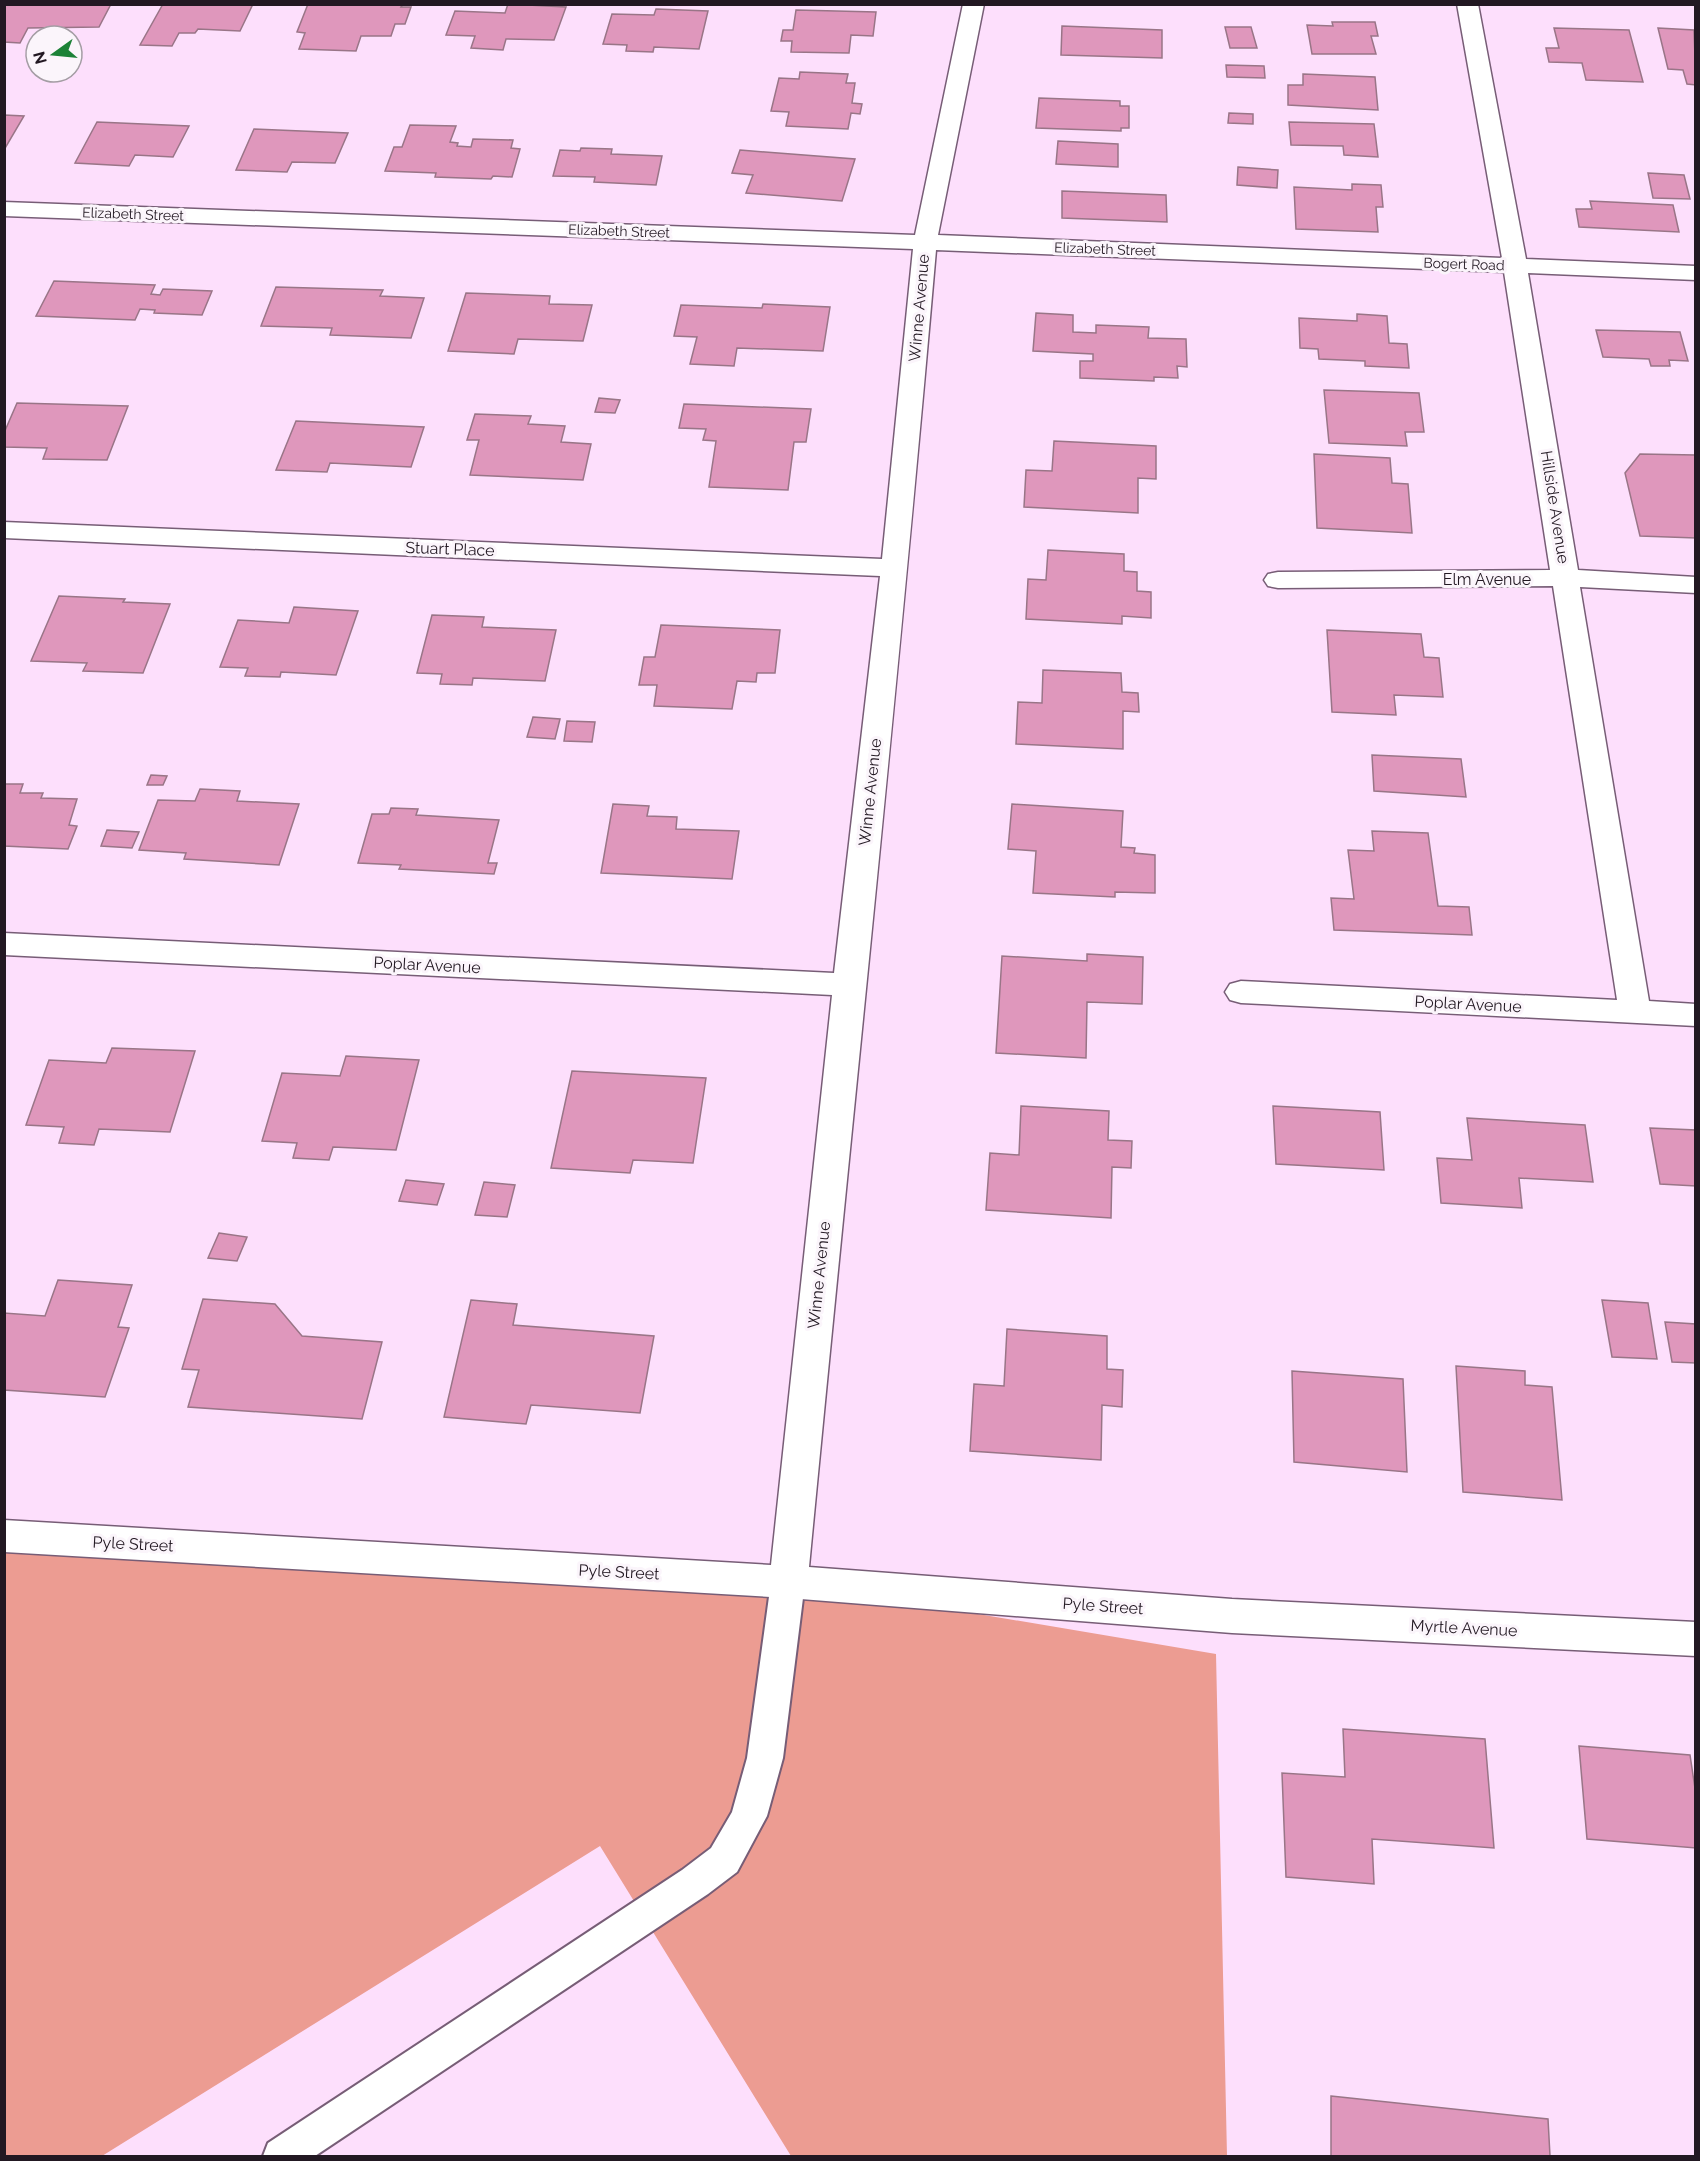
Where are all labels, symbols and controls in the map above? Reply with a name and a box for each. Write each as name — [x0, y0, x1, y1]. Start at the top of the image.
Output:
north arrow — [24, 24, 84, 84]
text: N — [29, 49, 51, 66]
street label: Elizabeth Street — [82, 204, 185, 224]
street label: Elizabeth Street — [568, 221, 671, 241]
street label: Elizabeth Street — [1054, 239, 1157, 259]
street label: Winne Avenue — [905, 253, 933, 363]
street label: Bogert Road — [1423, 255, 1505, 273]
street label: Hillside Avenue — [1537, 449, 1573, 565]
street label: Stuart Place — [405, 538, 495, 560]
street label: Elm Avenue — [1443, 570, 1531, 589]
street label: Winne Avenue — [855, 737, 885, 847]
street label: Poplar Avenue — [373, 953, 481, 977]
street label: Poplar Avenue — [1414, 992, 1522, 1016]
street label: Winne Avenue — [804, 1220, 834, 1330]
street label: Pyle Street — [92, 1532, 174, 1556]
street label: Pyle Street — [578, 1560, 660, 1584]
street label: Pyle Street — [1062, 1594, 1145, 1618]
street label: Myrtle Avenue — [1410, 1616, 1518, 1640]

